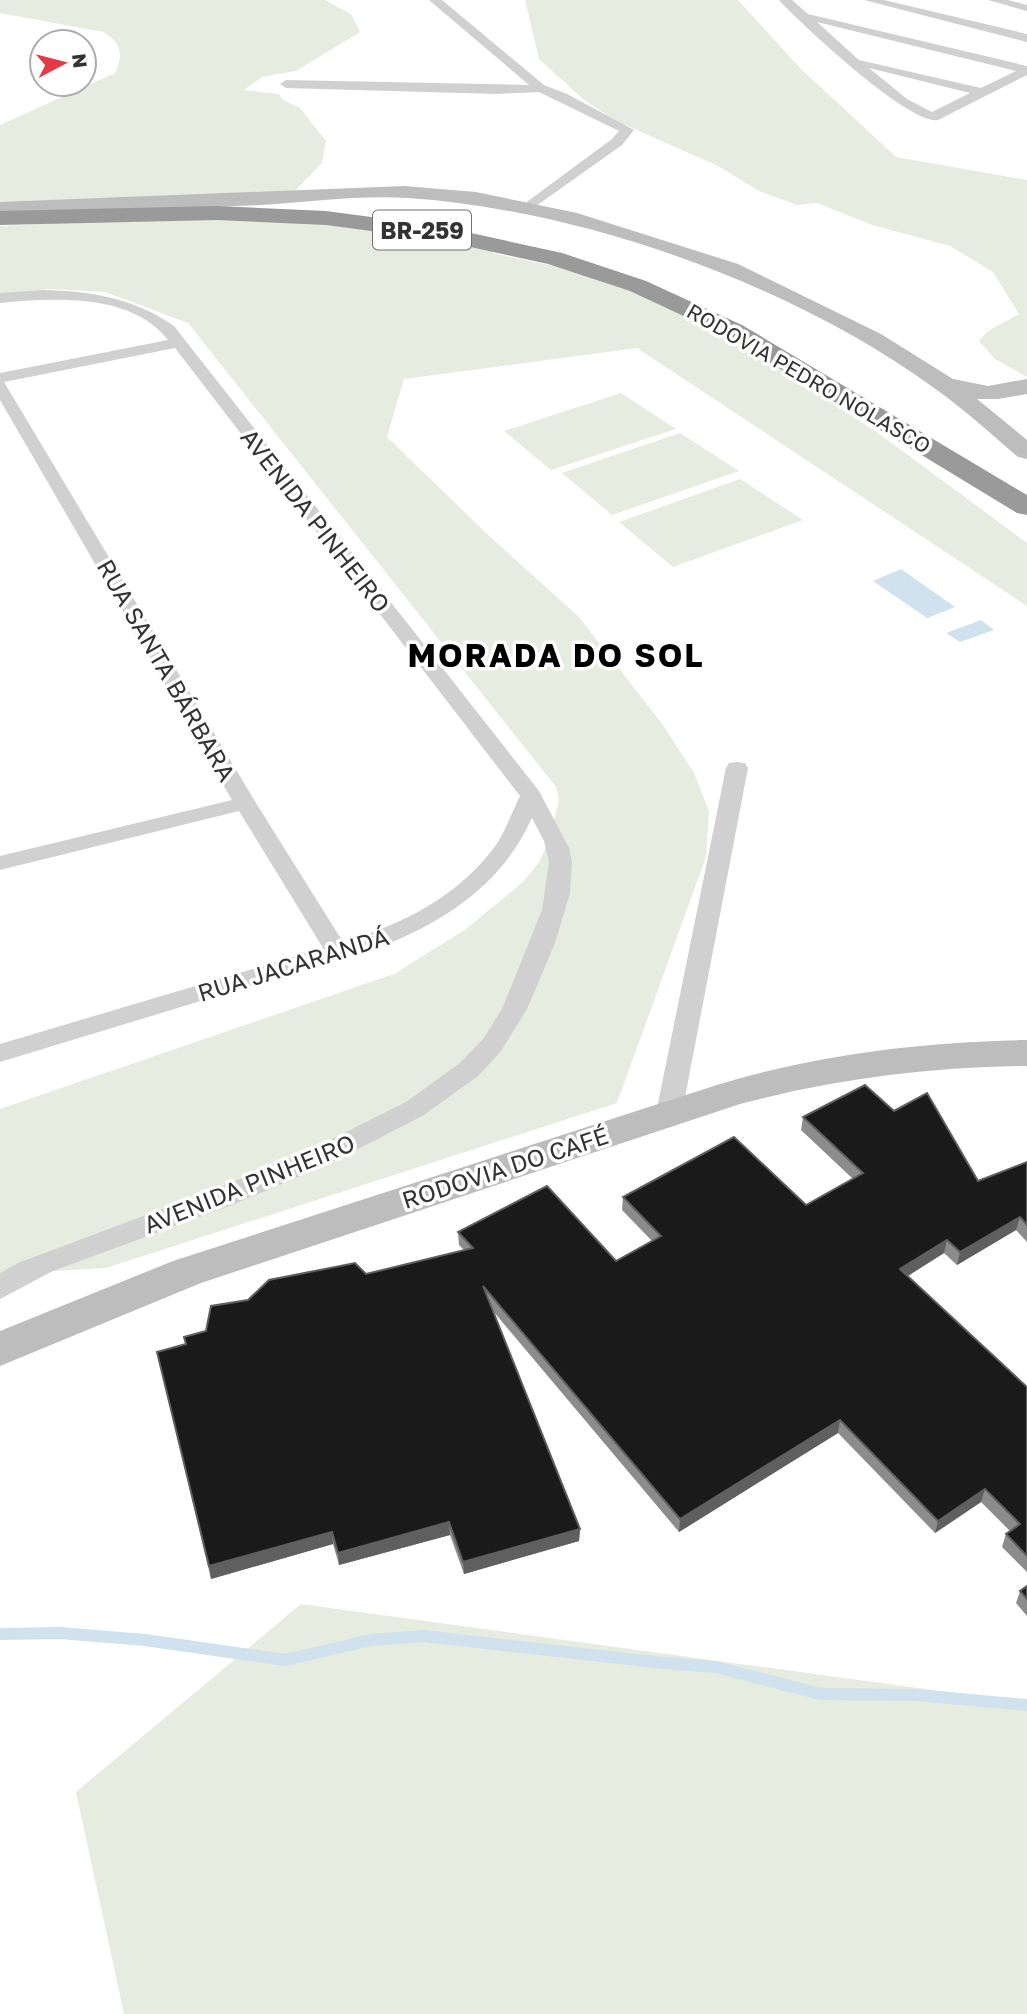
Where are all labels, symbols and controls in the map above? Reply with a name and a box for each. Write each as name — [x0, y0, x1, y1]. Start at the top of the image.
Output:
north arrow — [28, 28, 98, 98]
text: N — [68, 52, 93, 69]
road number: BR-259 — [373, 210, 471, 249]
street label: RODOVIA PEDRO NOLASCO — [682, 297, 936, 459]
street label: AVENIDA PINHEIRO — [235, 422, 397, 618]
street label: RUA SANTA BÁRBARA — [92, 554, 242, 786]
district label: MORADA DO SOL — [407, 636, 705, 674]
street label: RUA JACARANDÁ — [194, 921, 392, 1007]
street label: RODOVIA DO CAFÉ — [398, 1120, 612, 1214]
street label: AVENIDA PINHEIRO — [139, 1127, 359, 1239]

